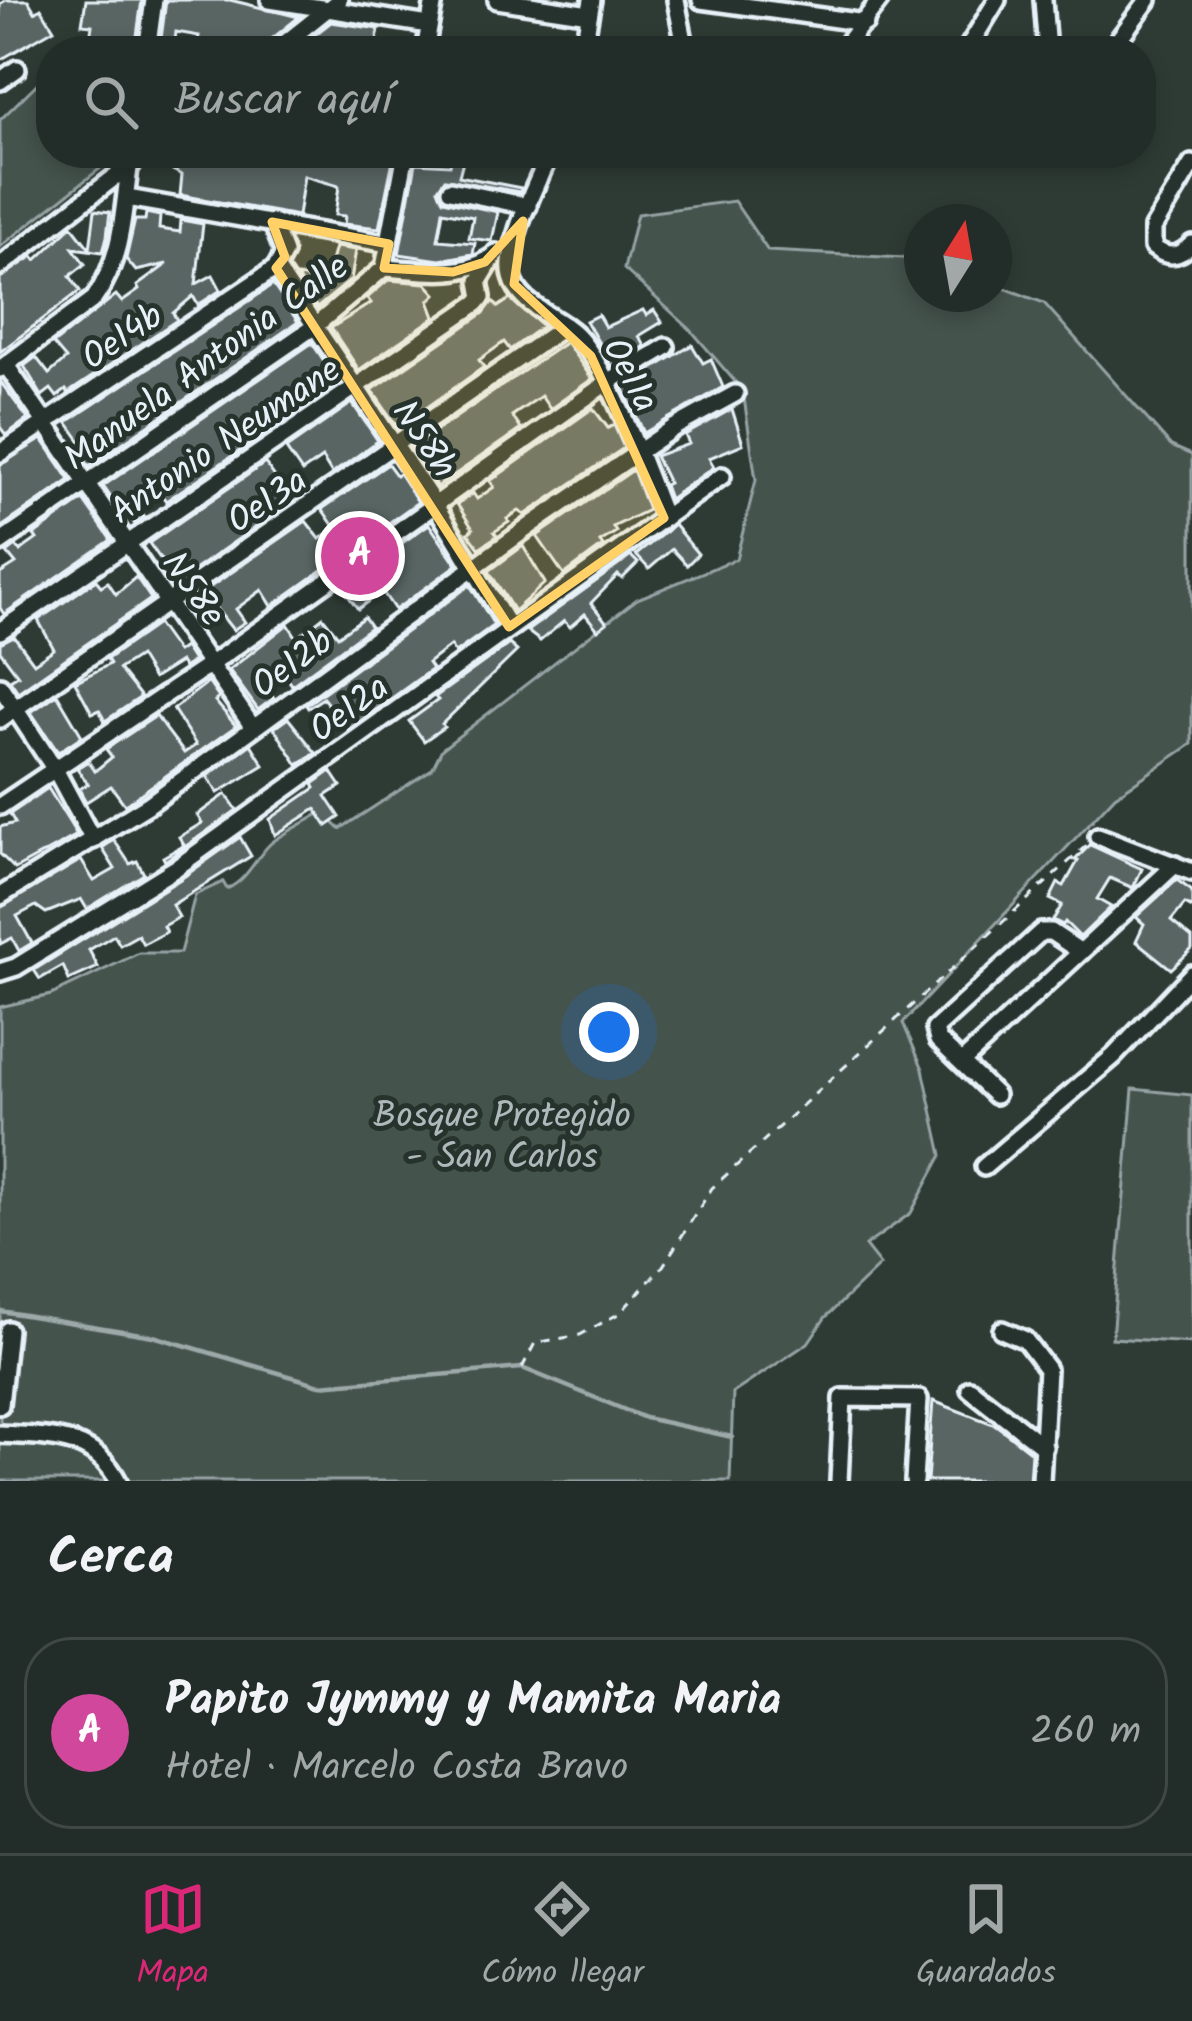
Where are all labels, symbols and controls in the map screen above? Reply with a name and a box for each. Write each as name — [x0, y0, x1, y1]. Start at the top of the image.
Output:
search box — [36, 36, 1156, 168]
text: Buscar aquí — [174, 66, 392, 138]
icon: search — [78, 69, 144, 135]
north arrow — [904, 204, 1012, 312]
street label: Manuela Antonia Calle — [52, 241, 362, 487]
street label: Oe14b — [70, 290, 176, 386]
street label: Oe11a — [585, 328, 672, 423]
street label: Antonio Neumane — [99, 343, 353, 541]
street label: N58h — [376, 389, 470, 491]
street label: Oe13a — [216, 454, 320, 550]
pin: A — [321, 511, 399, 601]
street label: N58e — [145, 540, 239, 640]
street label: Oe12b — [240, 615, 346, 714]
street label: Oe12a — [298, 661, 402, 759]
your location — [579, 1002, 639, 1062]
park label: Bosque Protegido - San Carlos — [373, 1089, 631, 1187]
text: Cerca — [48, 1519, 174, 1600]
text: Papito Jymmy y Mamita Maria — [165, 1666, 781, 1738]
text: A — [78, 1702, 102, 1764]
text: 260 m — [1030, 1702, 1141, 1764]
text: Hotel · Marcelo Costa Bravo — [165, 1738, 628, 1800]
tab: Mapa — [136, 1876, 209, 2001]
tab: Cómo llegar — [481, 1876, 644, 2001]
tab: Guardados — [916, 1876, 1056, 2001]

